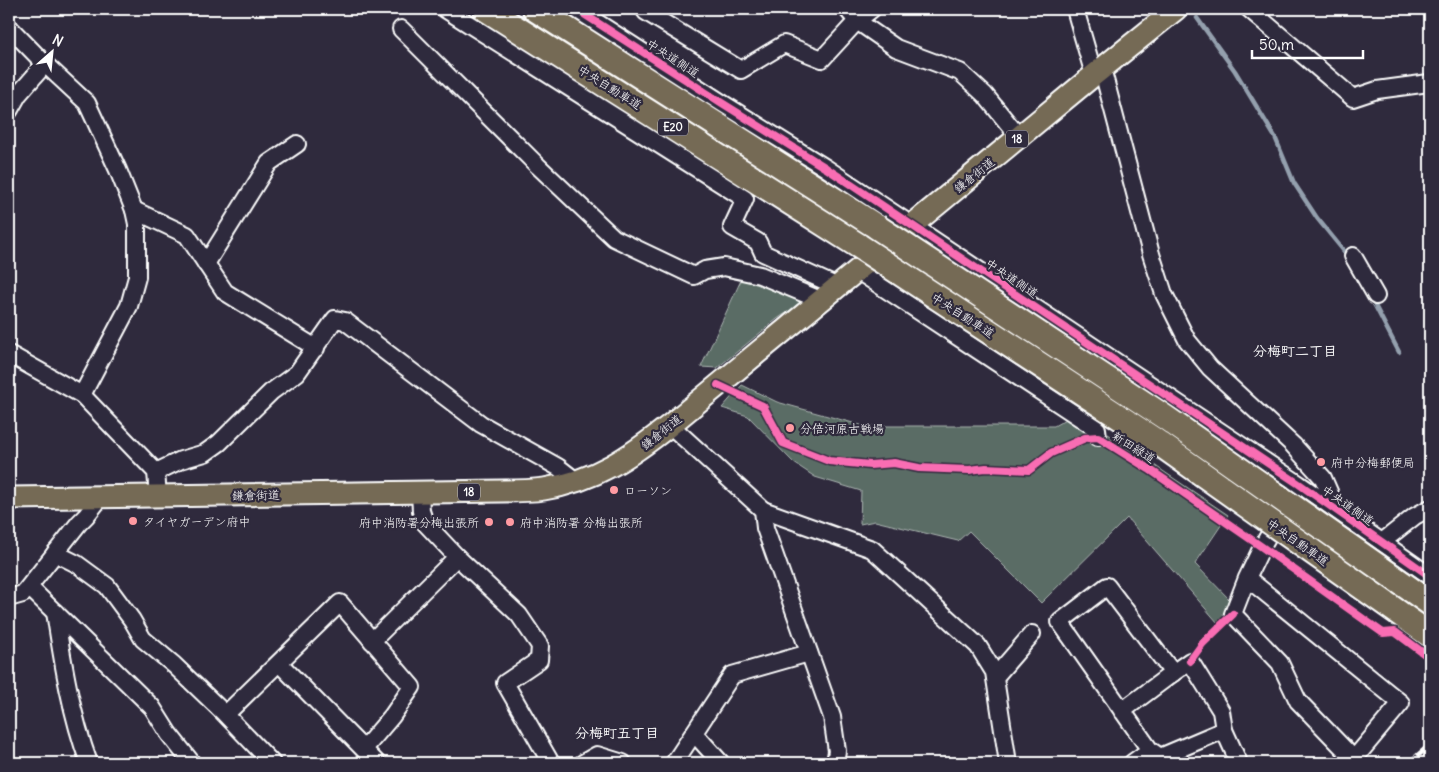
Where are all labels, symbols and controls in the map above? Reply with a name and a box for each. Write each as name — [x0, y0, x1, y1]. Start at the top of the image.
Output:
north arrow — [28, 28, 78, 78]
scale bar — [1252, 28, 1363, 60]
text: N — [50, 30, 66, 51]
street label: 中央道側道 — [644, 35, 702, 81]
text: 50 m — [1259, 35, 1294, 54]
street label: 中央自動車道 — [575, 62, 645, 112]
road number: E20 — [658, 118, 688, 136]
road number: 18 — [1006, 130, 1028, 148]
street label: 鎌倉街道 — [951, 154, 997, 196]
street label: 中央道側道 — [983, 255, 1041, 301]
street label: 中央自動車道 — [929, 289, 997, 341]
district label: 分梅町二丁目 — [1253, 342, 1337, 360]
street label: 鎌倉街道 — [638, 411, 684, 453]
place label: 分倍河原古戦場 — [800, 421, 884, 436]
marker: 分倍河原古戦場 — [784, 422, 796, 434]
street label: 新田緑道 — [1110, 428, 1158, 466]
place label: 府中分梅郵便局 — [1331, 455, 1415, 470]
marker: 府中分梅郵便局 — [1315, 456, 1327, 468]
street label: 中央道側道 — [1319, 482, 1377, 528]
place label: ローソン — [624, 483, 672, 498]
road number: 18 — [458, 484, 480, 501]
marker: ローソン — [608, 484, 620, 496]
street label: 鎌倉街道 — [232, 487, 280, 503]
place label: タイヤガーデン府中 — [143, 514, 251, 529]
marker: タイヤガーデン府中 — [127, 515, 139, 527]
place label: 府中消防署分梅出張所 — [359, 515, 479, 530]
place label: 府中消防署 分梅出張所 — [520, 515, 643, 530]
street label: 中央自動車道 — [1264, 515, 1332, 569]
marker: 府中消防署分梅出張所 — [483, 516, 495, 528]
marker: 府中消防署 分梅出張所 — [504, 516, 516, 528]
district label: 分梅町五丁目 — [575, 724, 659, 742]

